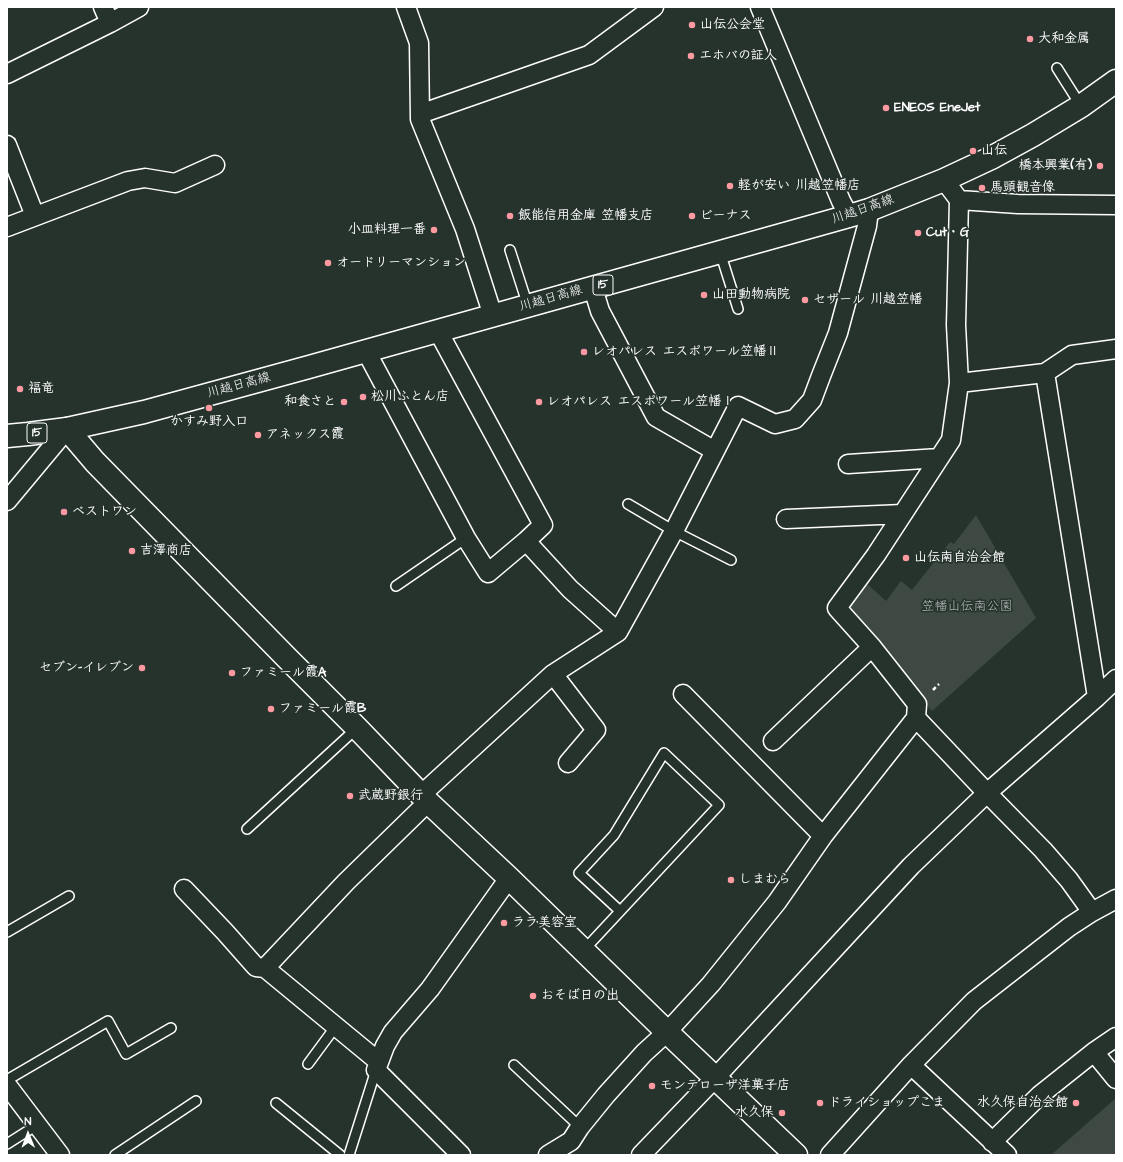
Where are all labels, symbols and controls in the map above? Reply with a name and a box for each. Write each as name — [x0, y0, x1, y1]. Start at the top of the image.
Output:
place label: 山伝公会堂 — [700, 17, 765, 33]
marker: 山伝公会堂 — [687, 20, 697, 30]
place label: 大和金属 — [1038, 31, 1090, 47]
marker: 大和金属 — [1025, 34, 1035, 44]
place label: エホバの証人 — [699, 48, 777, 64]
marker: エホバの証人 — [686, 51, 696, 61]
place label: ENEOS EneJet — [894, 100, 980, 116]
marker: ENEOS EneJet — [881, 103, 891, 113]
place label: 山伝 — [981, 143, 1007, 159]
marker: 山伝 — [968, 146, 978, 156]
place label: 橋本興業(有) — [1019, 158, 1092, 174]
marker: 橋本興業(有) — [1095, 161, 1105, 171]
place label: 軽が安い 川越笠幡店 — [738, 178, 860, 194]
place label: 馬頭観音像 — [990, 180, 1055, 196]
marker: 軽が安い 川越笠幡店 — [725, 181, 735, 191]
marker: 馬頭観音像 — [977, 183, 987, 193]
street label: 川越日高線 — [830, 192, 896, 228]
place label: 飯能信用金庫 笠幡支店 — [518, 208, 653, 224]
place label: ビーナス — [700, 208, 751, 224]
marker: 飯能信用金庫 笠幡支店 — [505, 211, 515, 221]
marker: ビーナス — [687, 211, 697, 221]
place label: 小皿料理一番 — [348, 222, 426, 238]
marker: 小皿料理一番 — [429, 225, 439, 235]
place label: Cut・G — [926, 225, 969, 241]
marker: Cut・G — [913, 228, 923, 238]
place label: オードリーマンション — [336, 255, 466, 271]
marker: オードリーマンション — [323, 258, 333, 268]
road number: 15 — [593, 275, 613, 295]
street label: 川越日高線 — [518, 283, 584, 315]
place label: 山田動物病院 — [712, 287, 790, 303]
marker: 山田動物病院 — [699, 290, 709, 300]
place label: セザール 川越笠幡 — [813, 292, 922, 308]
marker: セザール 川越笠幡 — [800, 295, 810, 305]
place label: レオパレス エスポワール笠幡Ⅱ — [592, 344, 779, 360]
marker: レオパレス エスポワール笠幡Ⅱ — [579, 347, 589, 357]
street label: 川越日高線 — [206, 370, 272, 402]
place label: 福竜 — [28, 381, 54, 397]
marker: 福竜 — [15, 384, 25, 394]
place label: 松川ふとん店 — [371, 389, 449, 405]
marker: 松川ふとん店 — [358, 392, 368, 402]
place label: 和食さと — [284, 394, 336, 410]
place label: レオパレス エスポワール笠幡Ⅰ — [547, 394, 734, 410]
marker: 和食さと — [339, 397, 349, 407]
marker: レオパレス エスポワール笠幡Ⅰ — [534, 397, 544, 407]
marker: かすみ野入口 — [204, 403, 214, 413]
place label: かすみ野入口 — [170, 414, 248, 430]
road number: 15 — [27, 423, 47, 443]
place label: アネックス霞 — [266, 427, 344, 443]
marker: アネックス霞 — [253, 430, 263, 440]
place label: ベストワン — [72, 504, 137, 520]
marker: ベストワン — [59, 507, 69, 517]
place label: 吉澤商店 — [140, 543, 192, 559]
marker: 吉澤商店 — [127, 546, 137, 556]
place label: 山伝南自治会館 — [914, 550, 1005, 566]
marker: 山伝南自治会館 — [901, 553, 911, 563]
park label: 笠幡山伝南公園 — [922, 599, 1012, 615]
place label: セブン-イレブン — [39, 660, 134, 676]
marker: セブン-イレブン — [137, 663, 147, 673]
place label: ファミール霞A — [240, 665, 326, 681]
marker: ファミール霞A — [227, 668, 237, 678]
place label: ファミール霞B — [279, 701, 366, 717]
marker: ファミール霞B — [266, 704, 276, 714]
place label: 武蔵野銀行 — [358, 788, 423, 804]
marker: 武蔵野銀行 — [345, 791, 355, 801]
place label: しまむら — [739, 872, 791, 888]
marker: しまむら — [726, 875, 736, 885]
place label: ララ美容室 — [512, 915, 577, 931]
marker: ララ美容室 — [499, 918, 509, 928]
place label: おそば日の出 — [541, 988, 619, 1004]
marker: おそば日の出 — [528, 991, 538, 1001]
place label: モンテローザ洋菓子店 — [660, 1078, 790, 1094]
marker: モンテローザ洋菓子店 — [647, 1081, 657, 1091]
place label: ドライショップこま — [828, 1095, 945, 1111]
place label: 水久保自治会館 — [977, 1095, 1068, 1111]
marker: ドライショップこま — [815, 1098, 825, 1108]
marker: 水久保自治会館 — [1071, 1098, 1081, 1108]
place label: 水久保 — [735, 1105, 774, 1121]
marker: 水久保 — [777, 1108, 787, 1118]
north arrow — [8, 1114, 48, 1154]
text: N — [24, 1114, 31, 1129]

